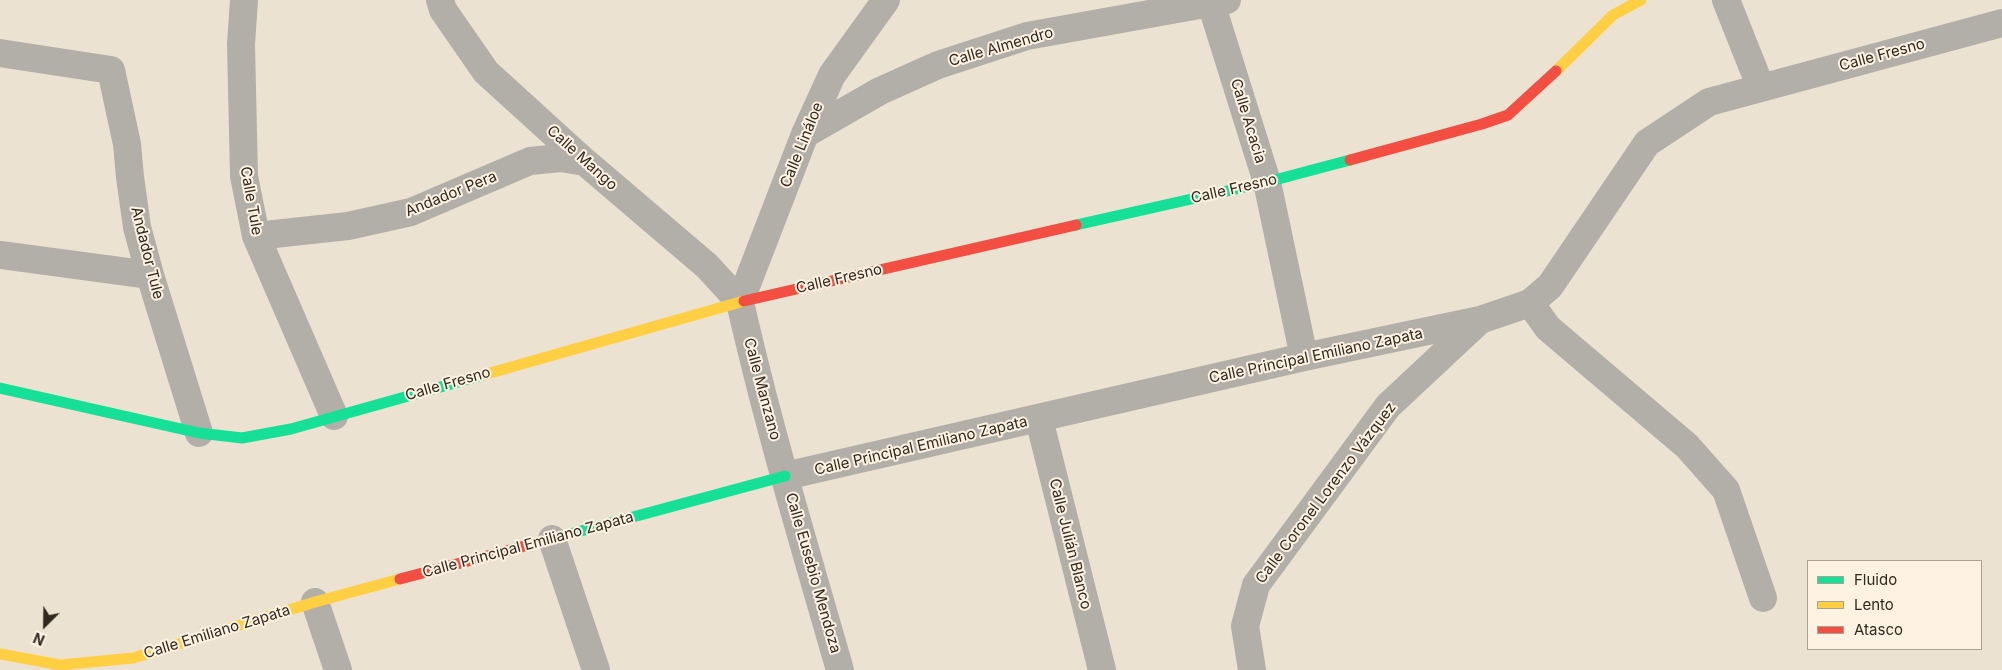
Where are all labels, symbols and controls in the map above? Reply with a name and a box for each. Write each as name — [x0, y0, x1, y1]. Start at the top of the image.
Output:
street label: Calle Almendro — [947, 23, 1055, 71]
street label: Calle Fresno — [1837, 35, 1927, 75]
street label: Calle Acacia — [1227, 76, 1269, 166]
street label: Calle Lináloe — [777, 100, 827, 190]
street label: Calle Mango — [543, 122, 621, 194]
street label: Calle Tule — [236, 165, 266, 237]
street label: Andador Pera — [403, 167, 499, 221]
street label: Calle Fresno — [1189, 170, 1279, 208]
street label: Andador Tule — [127, 205, 167, 301]
street label: Calle Fresno — [794, 260, 884, 298]
street label: Calle Principal Emiliano Zapata — [1208, 325, 1424, 387]
street label: Calle Manzano — [740, 336, 784, 442]
street label: Calle Fresno — [403, 363, 493, 405]
street label: Calle Coronel Lorenzo Vázquez — [1252, 399, 1400, 587]
street label: Calle Principal Emiliano Zapata — [813, 413, 1029, 479]
street label: Calle Julián Blanco — [1045, 477, 1095, 611]
street label: Calle Eusebio Mendoza — [781, 491, 845, 655]
street label: Calle Principal Emiliano Zapata — [420, 508, 636, 582]
legend — [1807, 560, 1982, 650]
text: Fluido — [1854, 570, 1897, 589]
text: Lento — [1854, 595, 1894, 614]
north arrow — [20, 600, 70, 650]
street label: Calle Emiliano Zapata — [142, 601, 292, 663]
text: Atasco — [1854, 620, 1903, 639]
text: N — [31, 629, 47, 649]

